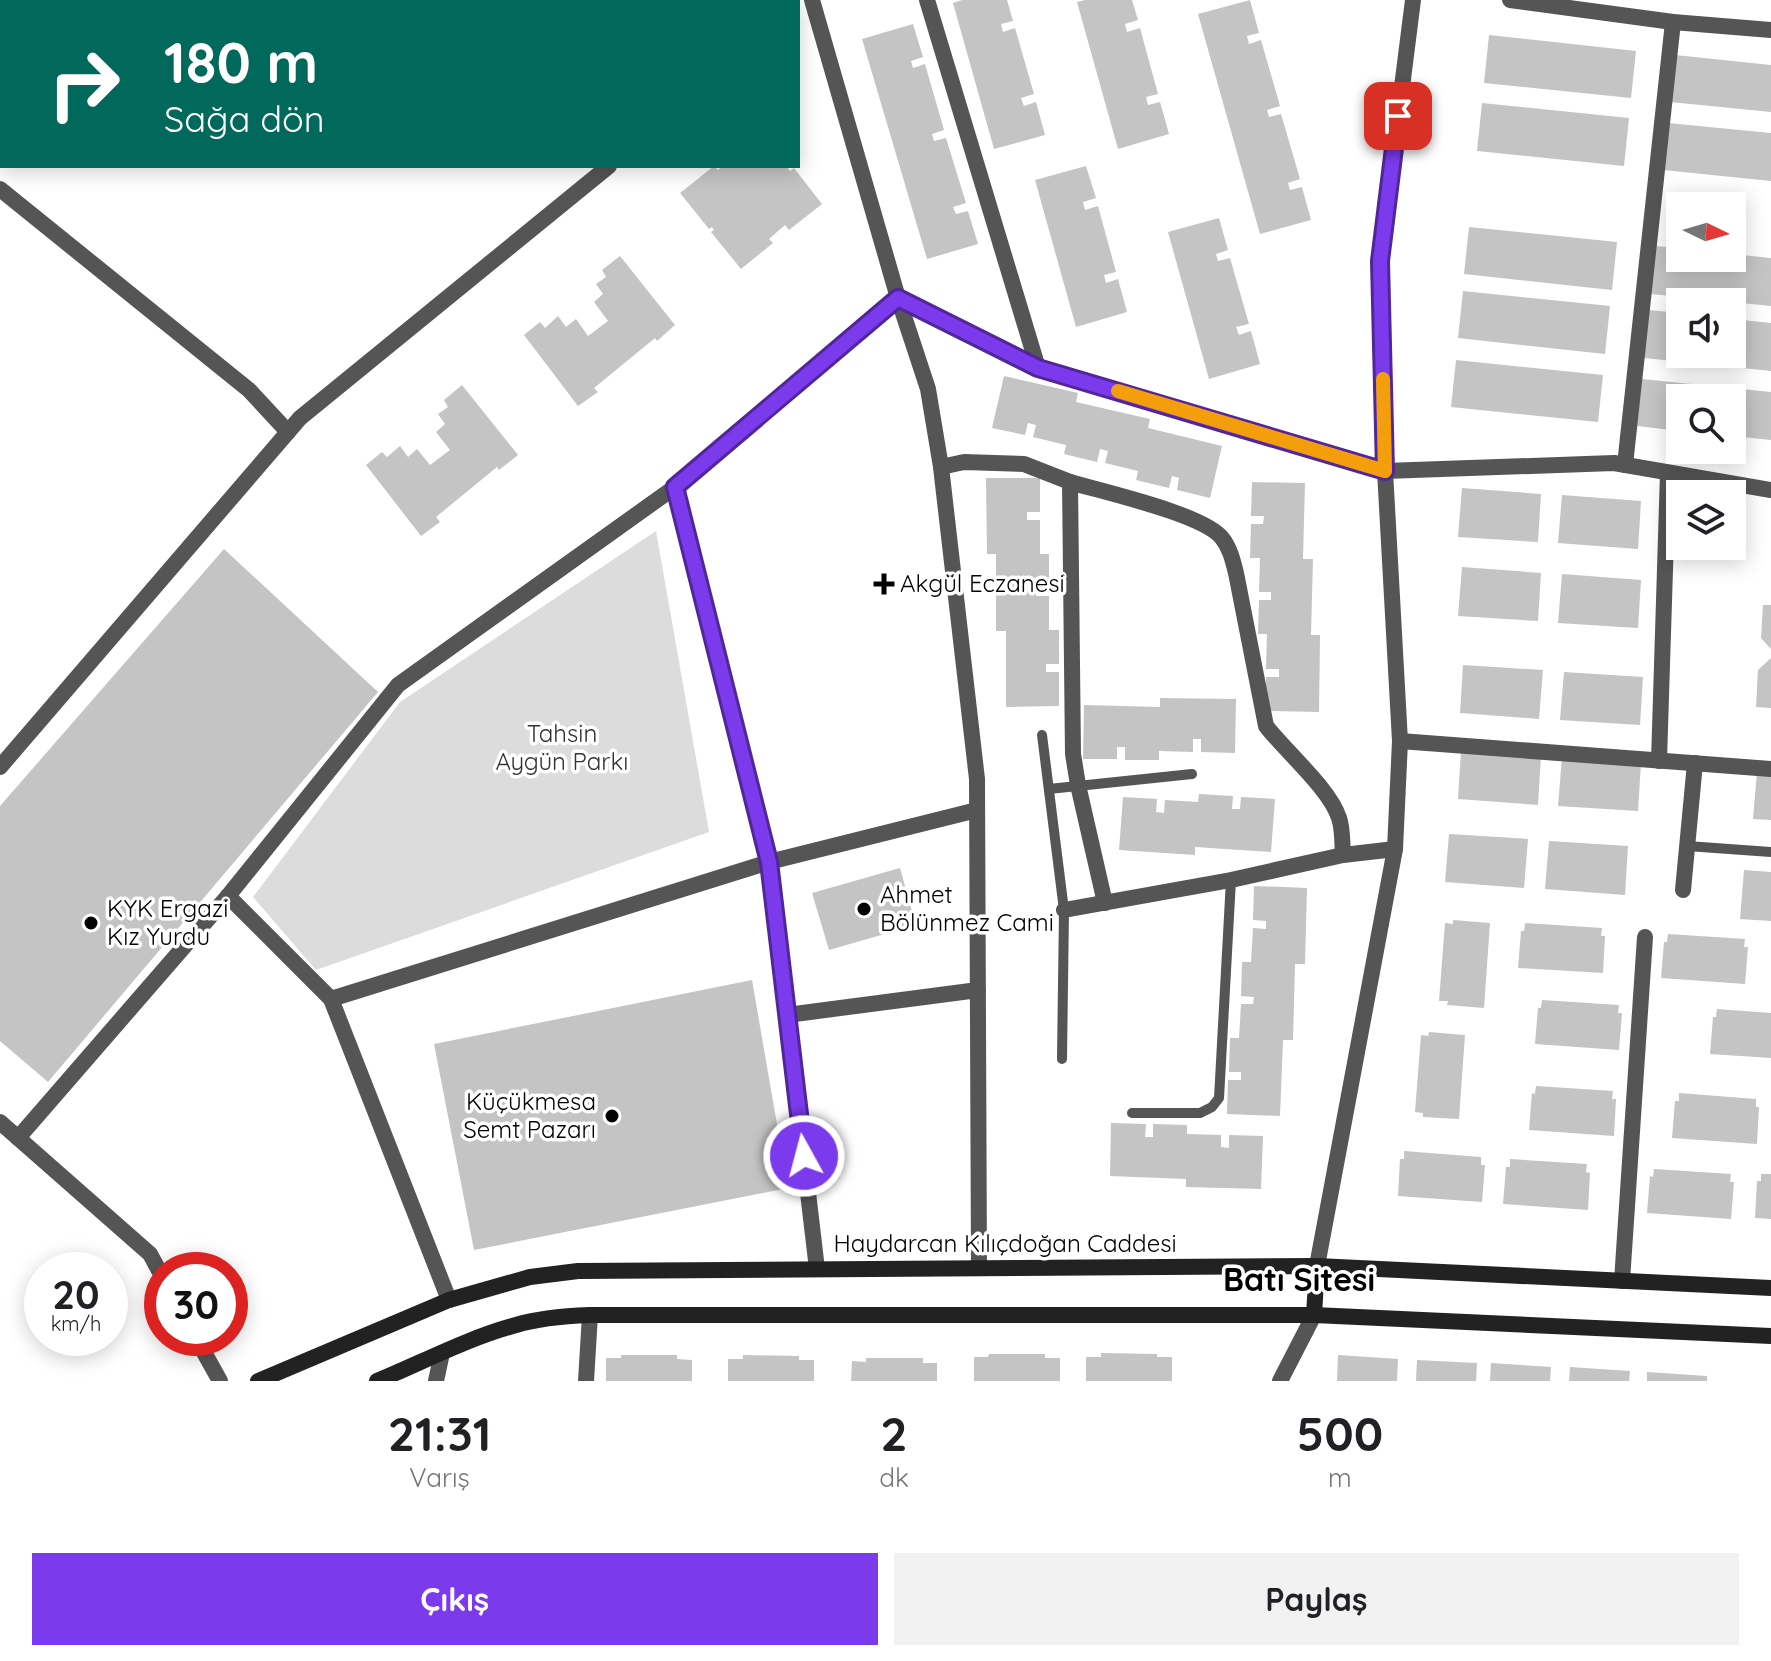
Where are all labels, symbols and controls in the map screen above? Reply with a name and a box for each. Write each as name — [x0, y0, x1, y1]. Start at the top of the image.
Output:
text: 180 m — [164, 27, 318, 97]
icon: right — [32, 32, 136, 136]
pin — [1364, 82, 1432, 150]
icon: arrive — [1376, 94, 1420, 138]
text: Sağa dön — [164, 96, 325, 141]
north arrow — [1666, 192, 1746, 272]
map controls — [1666, 192, 1746, 560]
button: sound — [1666, 288, 1746, 368]
button: search — [1666, 384, 1746, 464]
button: layers — [1666, 480, 1746, 560]
place label: Akgül Eczanesi — [900, 568, 1065, 598]
marker: Akgül Eczanesi — [875, 575, 893, 593]
park label: Tahsin Aygün Parkı — [495, 718, 629, 776]
place label: Ahmet Bölünmez Cami — [880, 879, 1054, 937]
place label: KYK Ergazi Kız Yurdu — [107, 893, 228, 951]
marker: Ahmet Bölünmez Cami — [855, 900, 873, 918]
marker: KYK Ergazi Kız Yurdu — [82, 914, 100, 932]
place label: Küçükmesa Semt Pazarı — [463, 1086, 596, 1144]
marker: Küçükmesa Semt Pazarı — [603, 1107, 621, 1125]
position arrow — [762, 1114, 846, 1198]
street label: Haydarcan Kılıçdoğan Caddesi — [833, 1228, 1177, 1258]
speed limit sign: 30 — [144, 1252, 248, 1356]
district label: Batı Sitesi — [1223, 1259, 1375, 1299]
text: 20 — [52, 1269, 100, 1319]
text: km/h — [51, 1311, 101, 1336]
text: 21:31 — [388, 1403, 491, 1463]
text: 2 — [880, 1403, 908, 1463]
text: 500 — [1297, 1403, 1383, 1463]
text: Varış — [409, 1461, 470, 1494]
text: dk — [879, 1461, 909, 1494]
text: m — [1328, 1461, 1352, 1494]
button: Çıkış — [32, 1553, 878, 1645]
button: Paylaş — [894, 1553, 1739, 1645]

